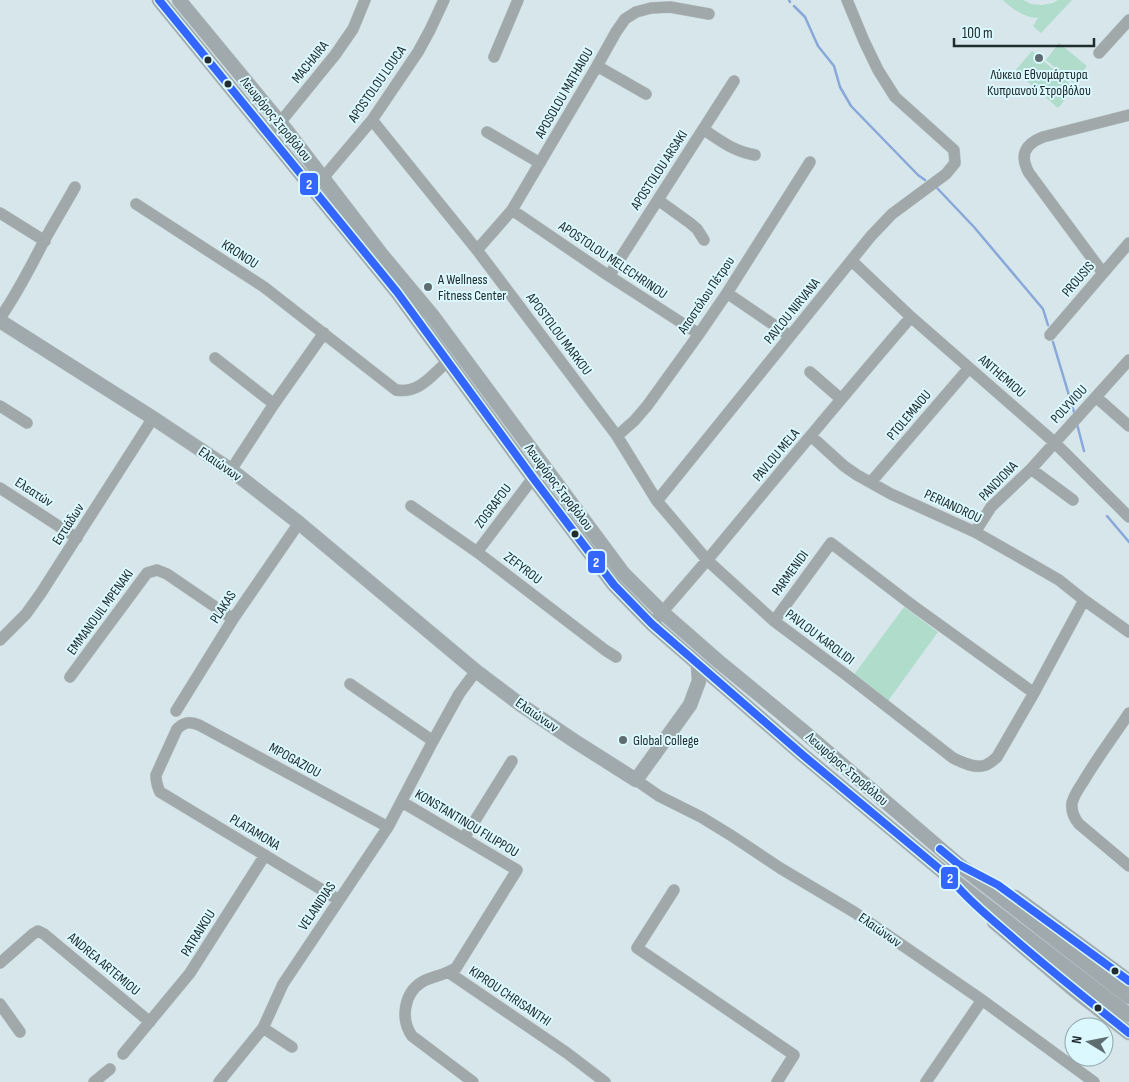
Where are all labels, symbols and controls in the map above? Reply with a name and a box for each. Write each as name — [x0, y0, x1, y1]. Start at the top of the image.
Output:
scale bar — [954, 15, 1094, 47]
text: 100 m — [962, 24, 993, 43]
street label: MACHAIRA — [288, 37, 333, 86]
street label: APOSTOLOU LOUCA — [344, 42, 410, 126]
street label: APOSOLOU MATHAIOU — [531, 45, 597, 142]
marker: Λύκειο Εθνομάρτυρα Κυπριανού Στροβόλου — [1033, 52, 1045, 64]
unlabelled marker — [203, 55, 213, 65]
place label: Λύκειο Εθνομάρτυρα Κυπριανού Στροβόλου — [987, 66, 1091, 99]
street label: Λεωφόρος Στροβόλου — [236, 73, 315, 165]
unlabelled marker — [223, 79, 233, 89]
street label: APOSTOLOU ARSAKI — [626, 127, 691, 214]
line badge: 2 — [299, 172, 319, 196]
text: 2 — [306, 176, 312, 193]
street label: APOSTOLOU MELECHRINOU — [555, 217, 670, 303]
street label: KRONOU — [218, 236, 262, 272]
street label: Αποστόλου Πέτρου — [673, 253, 738, 338]
street label: PROUSIS — [1058, 258, 1098, 300]
place label: A Wellness Fitness Center — [437, 271, 506, 304]
street label: PAVLOU NIRVANA — [760, 274, 824, 347]
marker: A Wellness Fitness Center — [422, 281, 434, 293]
street label: APOSTOLOU MARKOU — [522, 289, 596, 379]
street label: ANTHEMIOU — [974, 350, 1029, 401]
street label: POLYVIOU — [1047, 381, 1091, 427]
street label: PTOLEMAIOU — [883, 386, 935, 444]
street label: PAVLOU MELA — [749, 424, 804, 485]
street label: Λεωφόρος Στροβόλου — [520, 440, 597, 534]
street label: Ελαιώνων — [195, 443, 245, 485]
street label: PANDIONA — [975, 457, 1022, 504]
street label: Ελεατών — [12, 474, 56, 511]
street label: ZOGRAFOU — [471, 480, 515, 531]
street label: PERIANDROU — [922, 485, 984, 527]
street label: Εστιάδων — [48, 500, 88, 548]
unlabelled marker — [570, 529, 580, 539]
street label: PARMENIDI — [768, 547, 812, 599]
street label: ZEFYROU — [501, 548, 545, 588]
line badge: 2 — [587, 550, 606, 574]
text: 2 — [593, 554, 599, 571]
street label: EMMANOUIL MPENAKI — [63, 566, 137, 658]
street label: PLAKAS — [206, 587, 240, 627]
street label: PAVLOU KAROLIDI — [782, 606, 858, 668]
street label: Ελαιώνων — [512, 694, 562, 736]
street label: Λεωφόρος Στροβόλου — [802, 728, 892, 809]
place label: Global College — [633, 732, 699, 749]
marker: Global College — [617, 734, 629, 746]
street label: MPOGAZIOU — [266, 739, 324, 781]
street label: KONSTANTINOU FILIPPOU — [412, 785, 522, 861]
street label: PLATAMONA — [227, 810, 284, 854]
line badge: 2 — [940, 866, 959, 890]
text: 2 — [947, 870, 953, 887]
street label: VELANIDIAS — [295, 878, 339, 934]
street label: PATRAIKOU — [177, 906, 219, 959]
street label: Ελαιώνων — [855, 909, 905, 951]
street label: ANDREA ARTEMIOU — [64, 928, 144, 999]
street label: KIPROU CHRISANTHI — [466, 962, 554, 1030]
unlabelled marker — [1110, 966, 1120, 976]
unlabelled marker — [1093, 1003, 1103, 1013]
north arrow — [1064, 1017, 1114, 1067]
text: N — [1068, 1035, 1086, 1045]

